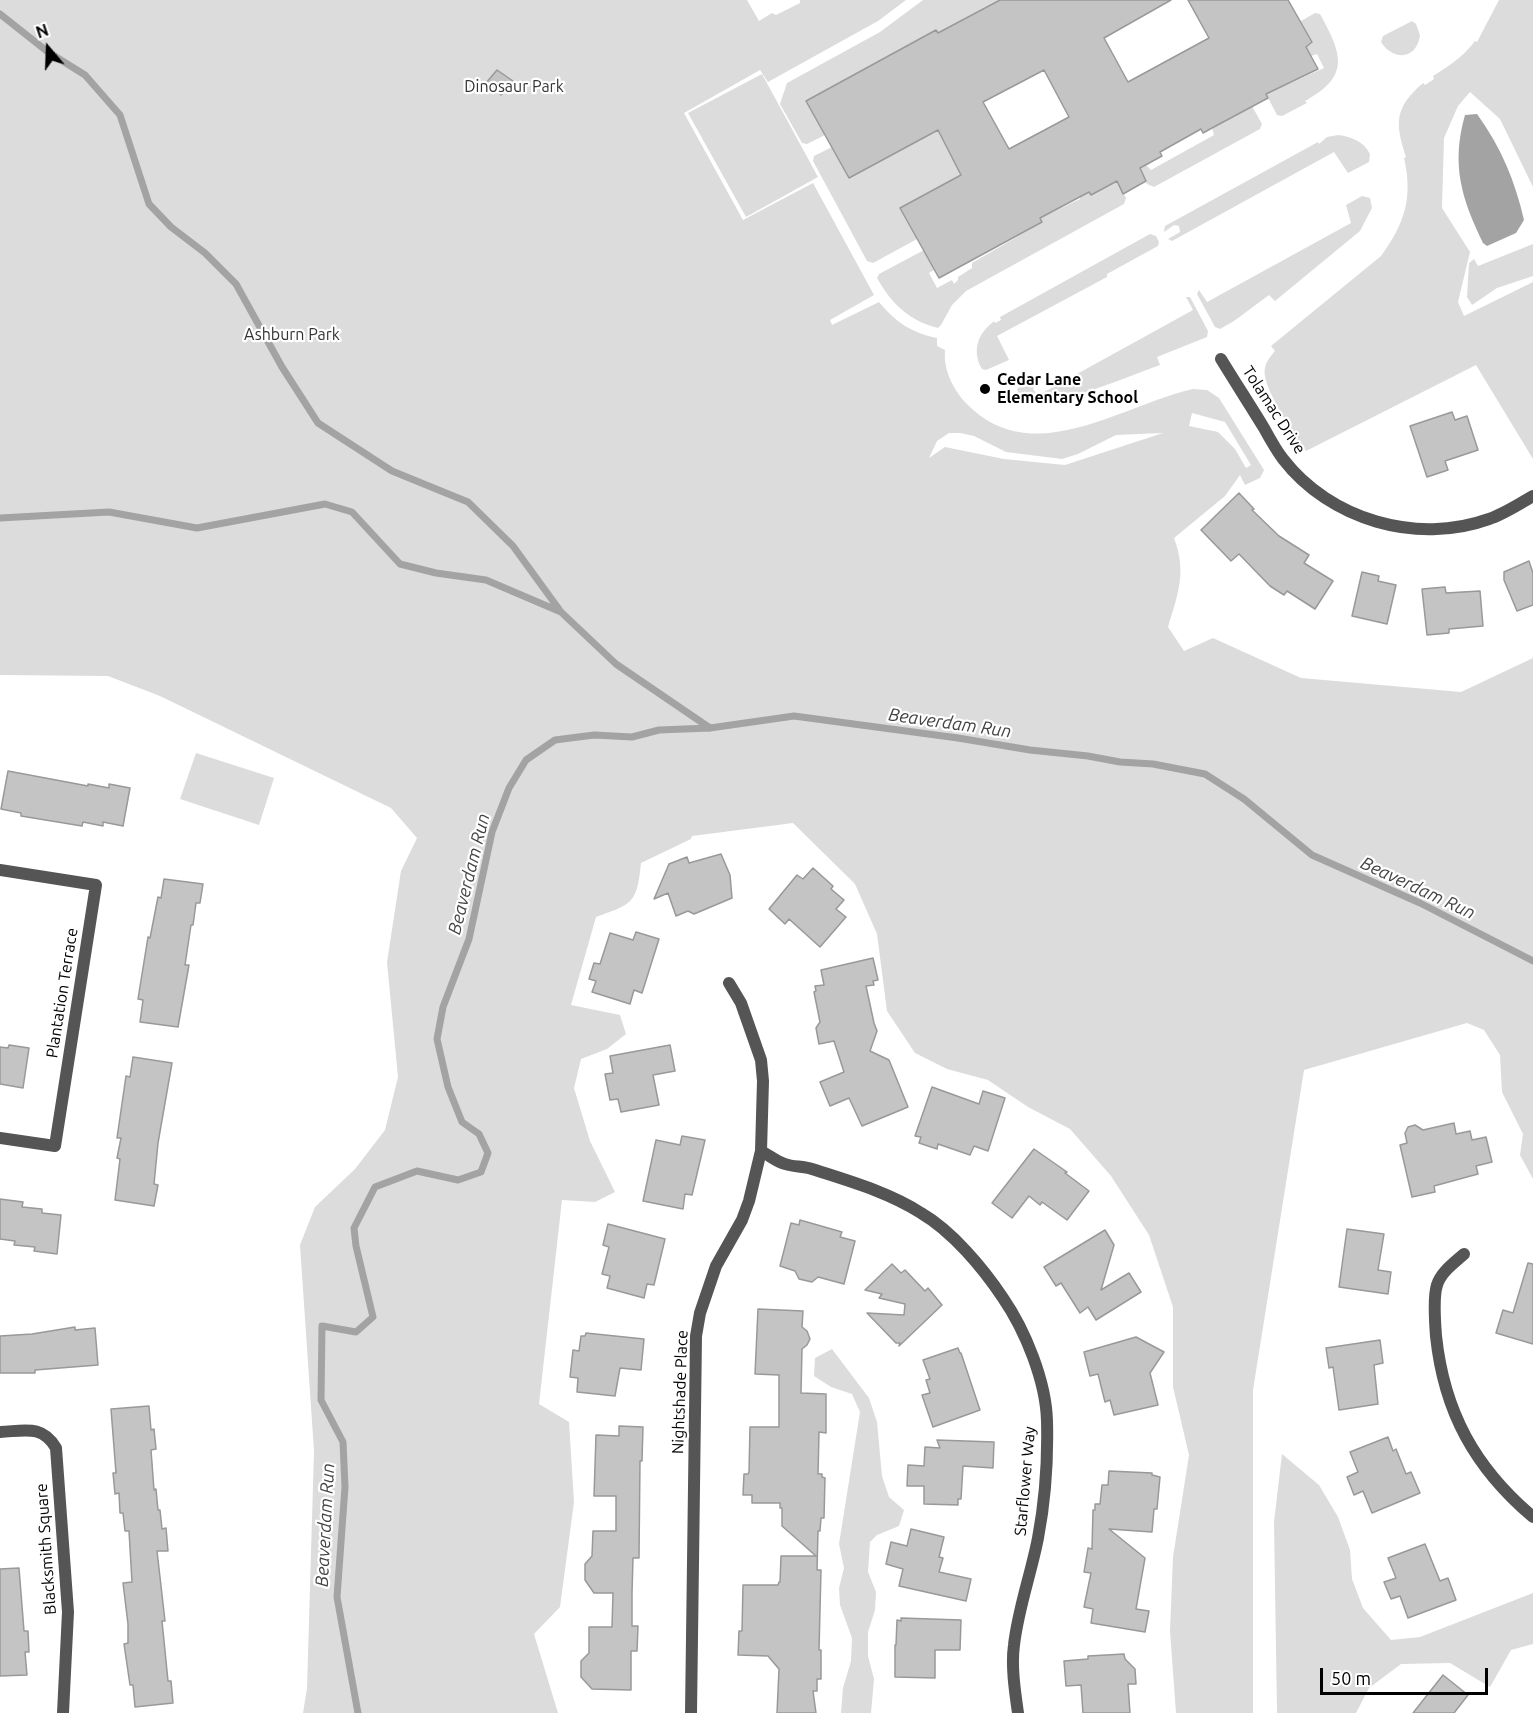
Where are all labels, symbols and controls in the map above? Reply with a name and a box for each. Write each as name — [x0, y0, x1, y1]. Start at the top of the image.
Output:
north arrow — [18, 18, 78, 78]
text: N — [34, 21, 51, 41]
park label: Dinosaur Park — [464, 77, 564, 97]
park label: Ashburn Park — [244, 325, 340, 345]
street label: Tolamac Drive — [1238, 362, 1310, 458]
place label: Cedar Lane Elementary School — [997, 370, 1138, 408]
marker: Cedar Lane Elementary School — [978, 382, 992, 396]
water label: Beaverdam Run — [887, 704, 1013, 742]
water label: Beaverdam Run — [444, 811, 494, 937]
water label: Beaverdam Run — [1357, 852, 1479, 924]
street label: Plantation Terrace — [42, 927, 82, 1059]
street label: Nightshade Place — [668, 1330, 692, 1454]
street label: Starflower Way — [1011, 1425, 1039, 1537]
water label: Beaverdam Run — [311, 1463, 339, 1587]
street label: Blacksmith Square — [32, 1483, 60, 1615]
scale bar — [1323, 1656, 1491, 1694]
text: 50 m — [1331, 1668, 1371, 1688]

